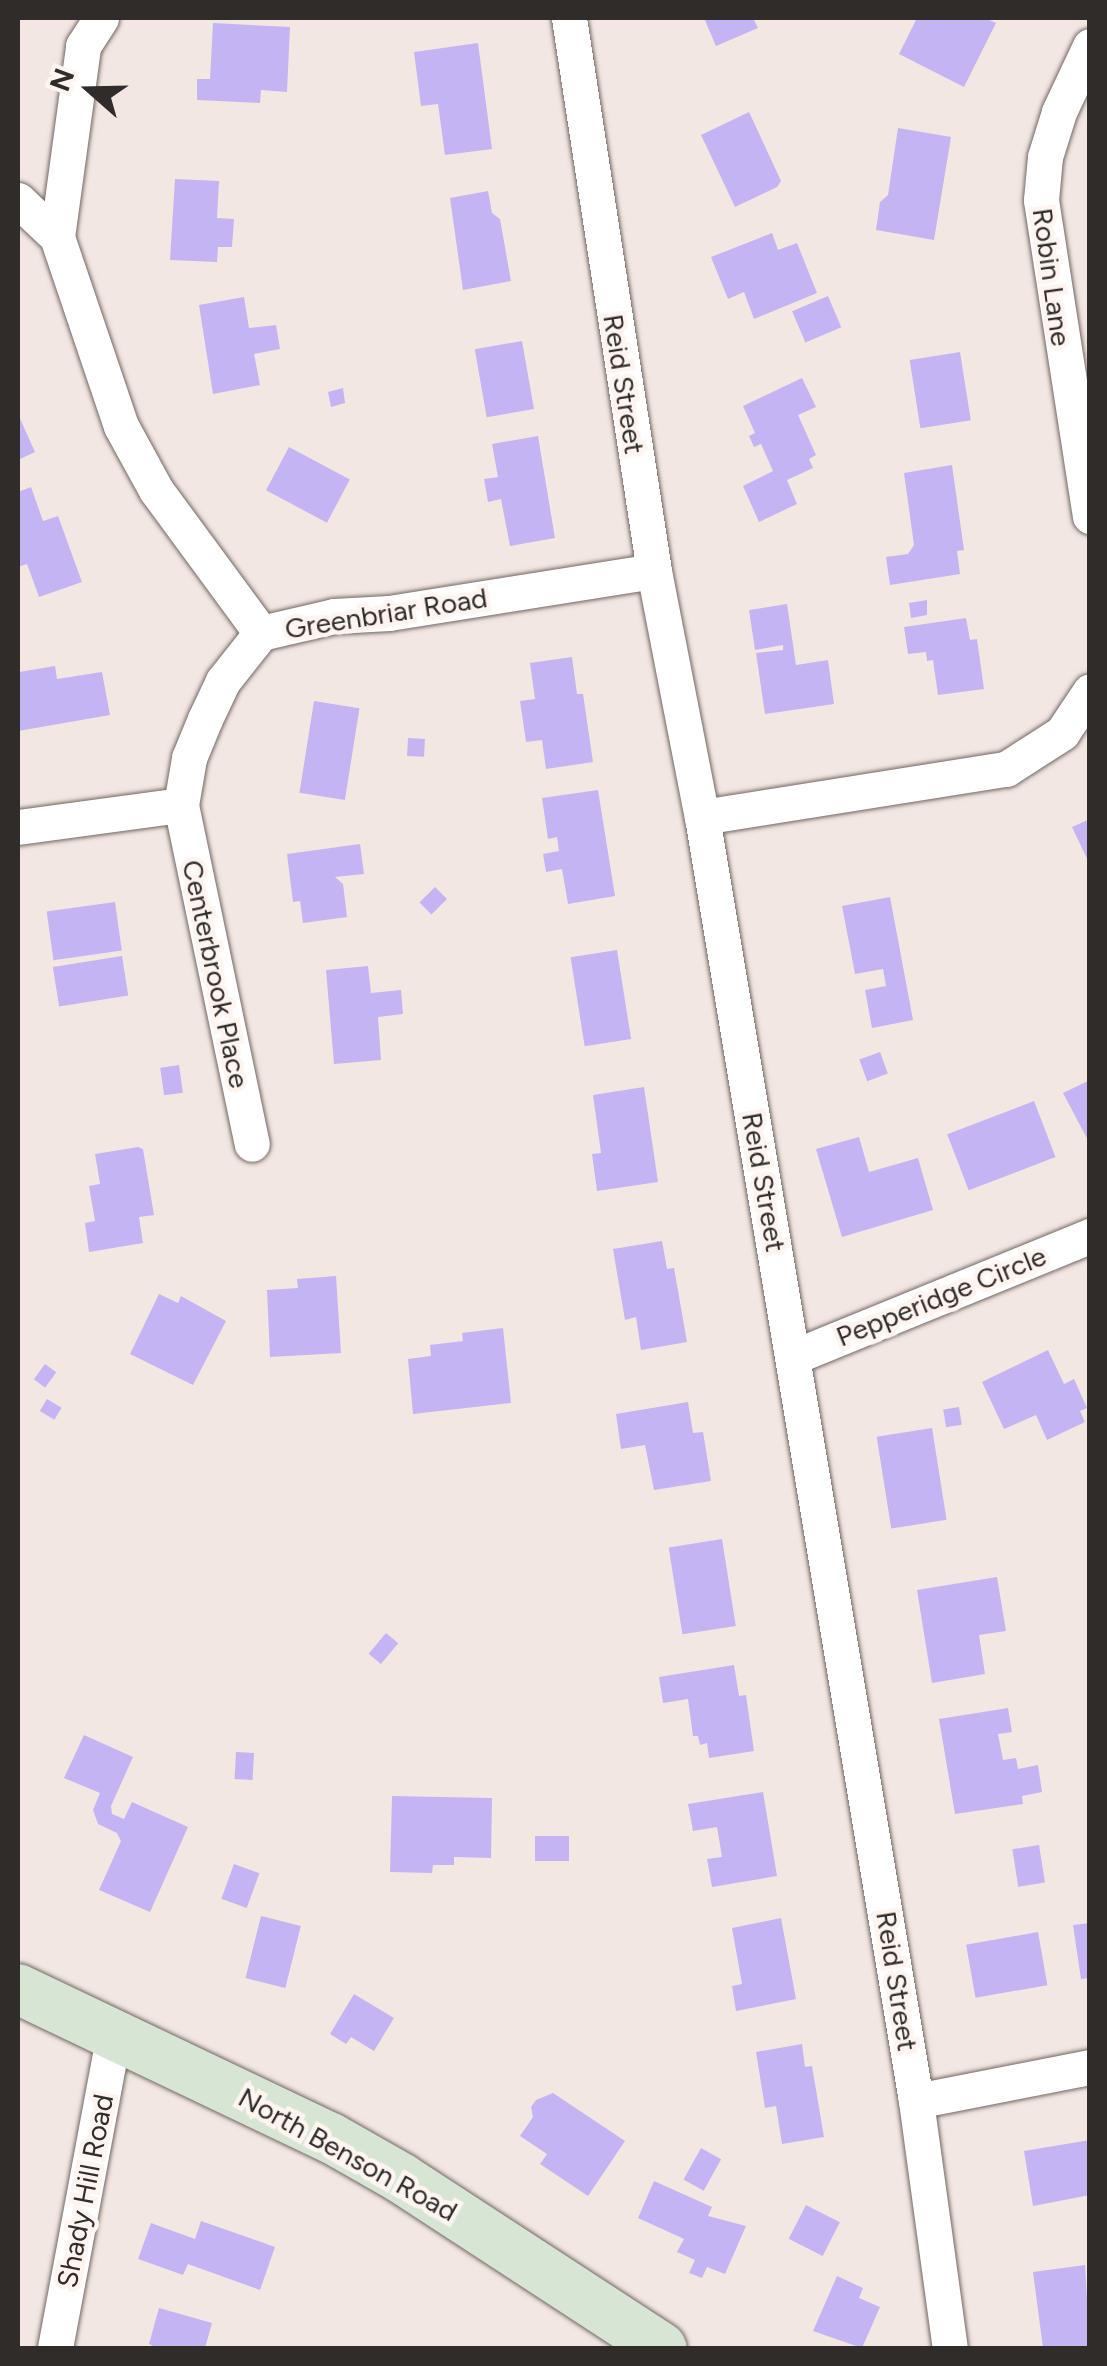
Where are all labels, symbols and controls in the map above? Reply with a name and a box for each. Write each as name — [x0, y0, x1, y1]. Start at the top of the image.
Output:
north arrow — [40, 40, 140, 140]
text: N — [42, 64, 81, 96]
street label: Robin Lane — [1026, 206, 1078, 348]
street label: Reid Street — [596, 312, 652, 456]
street label: Greenbriar Road — [282, 580, 490, 646]
street label: Centerbrook Place — [175, 857, 257, 1091]
street label: Reid Street — [735, 1110, 793, 1254]
street label: Pepperidge Circle — [831, 1239, 1051, 1353]
street label: Reid Street — [869, 1909, 925, 2053]
street label: North Benson Road — [233, 2080, 463, 2228]
street label: Shady Hill Road — [50, 2091, 120, 2291]

